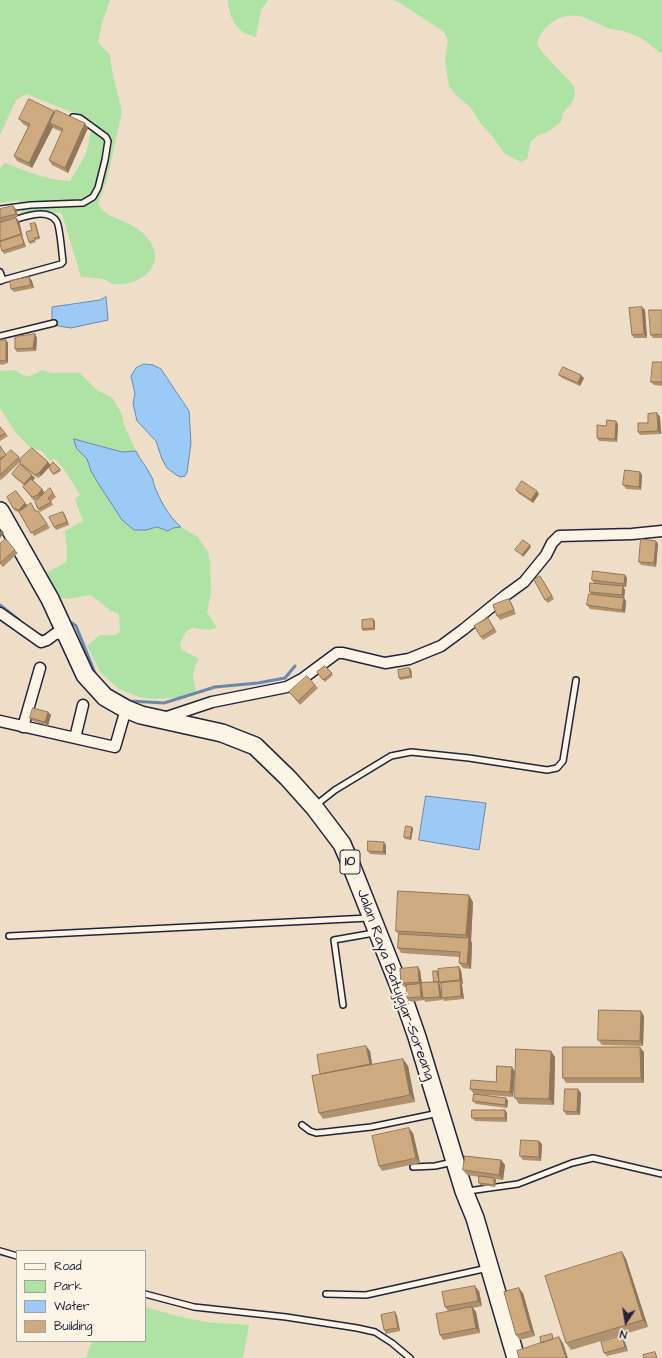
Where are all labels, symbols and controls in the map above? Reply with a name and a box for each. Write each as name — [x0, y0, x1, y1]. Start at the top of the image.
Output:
road number: 10 — [340, 850, 360, 874]
street label: Jalan Raya Batujajar-Soreang — [352, 887, 438, 1083]
legend — [16, 1250, 146, 1342]
text: Road — [54, 1258, 82, 1275]
text: Park — [54, 1278, 82, 1295]
text: Water — [54, 1298, 89, 1315]
north arrow — [606, 1302, 646, 1342]
text: Building — [54, 1318, 92, 1335]
text: N — [618, 1326, 628, 1342]

